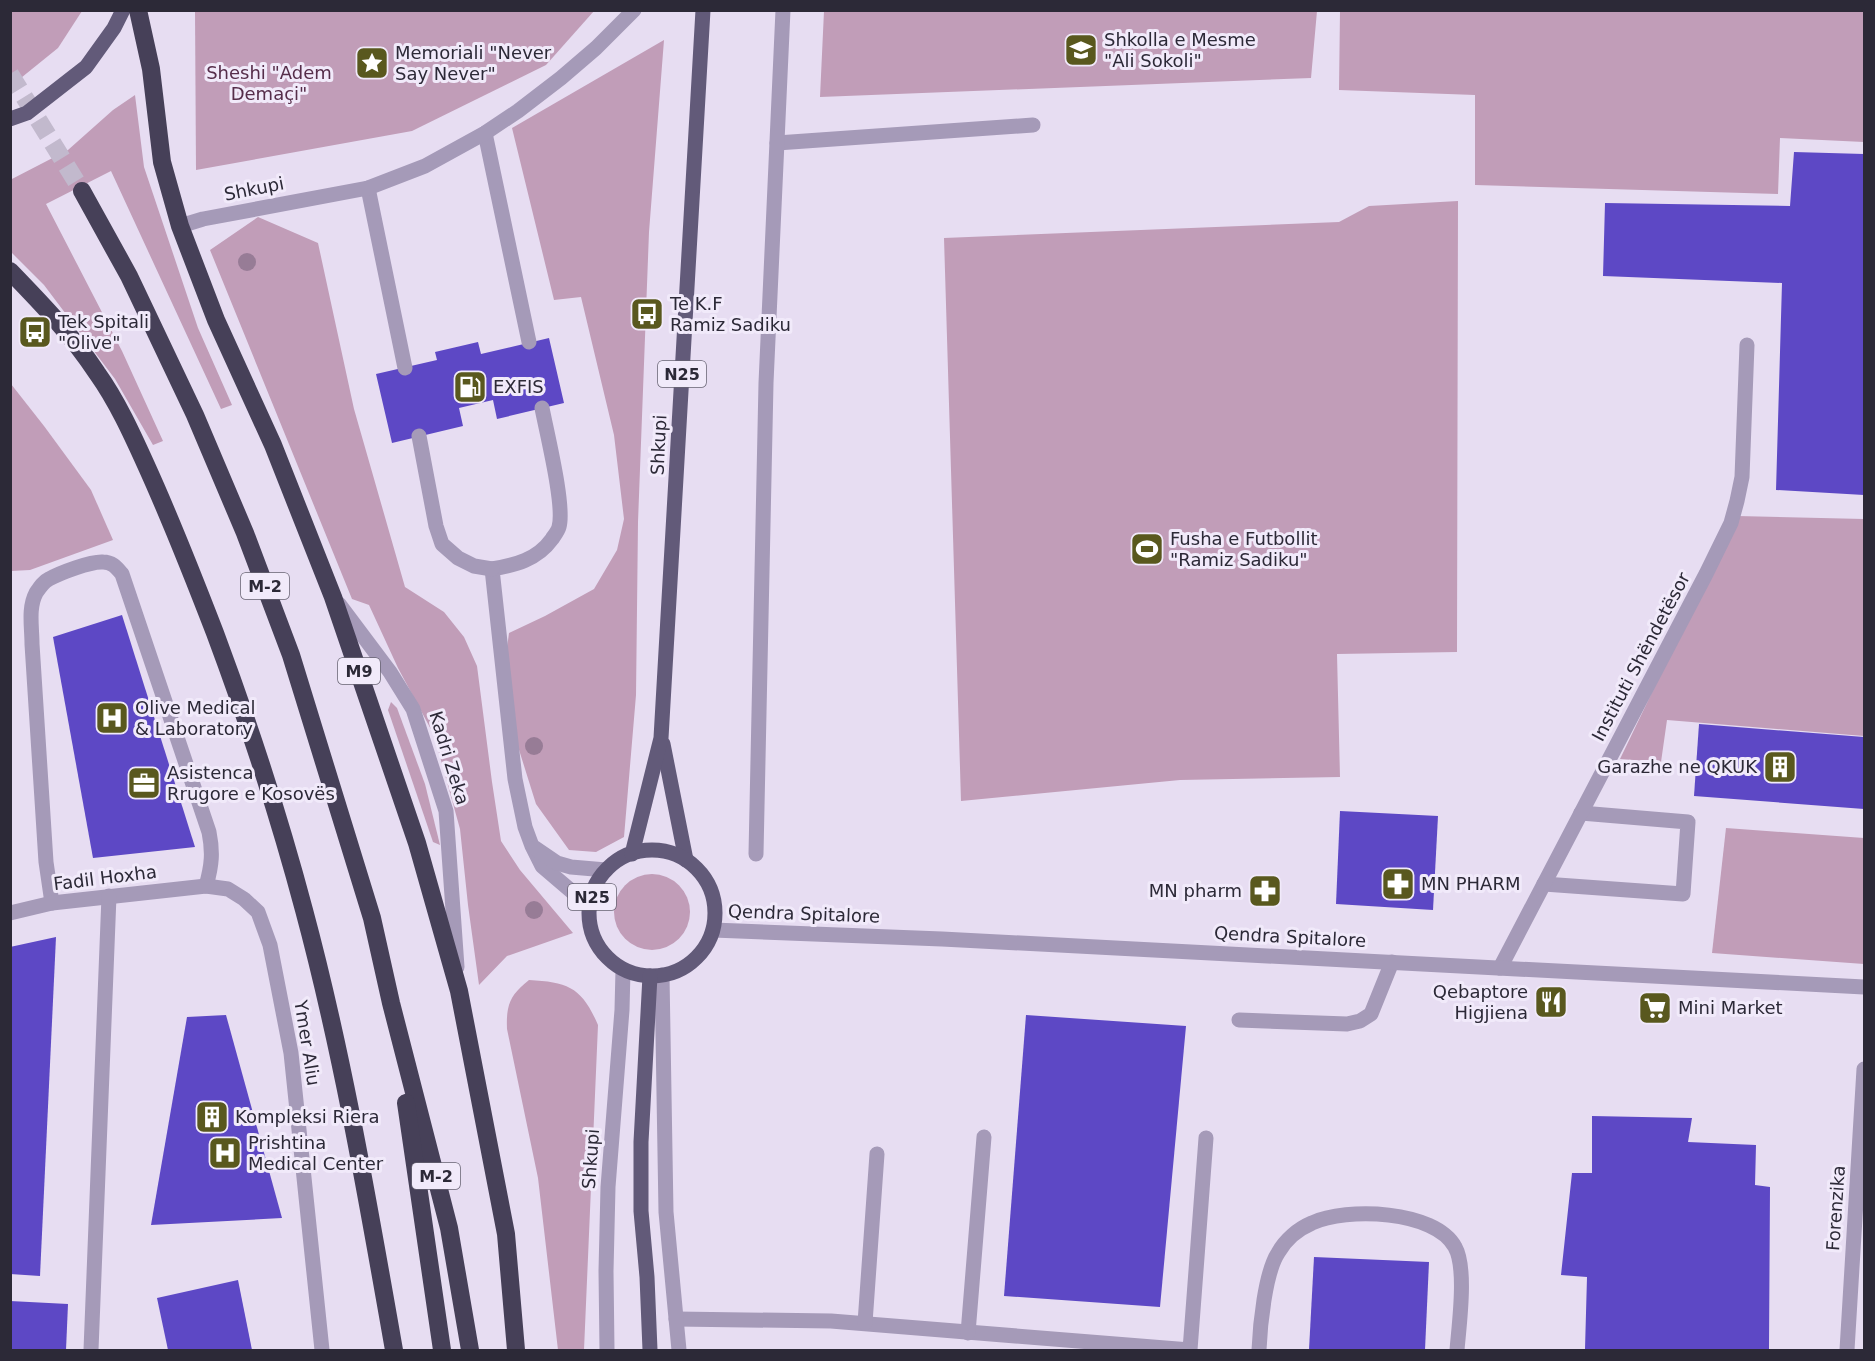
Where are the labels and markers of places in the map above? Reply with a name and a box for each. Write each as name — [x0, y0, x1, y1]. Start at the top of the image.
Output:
place label: Shkolla e Mesme "Ali Sokoli" — [1104, 29, 1256, 71]
school or university icon: Shkolla e Mesme "Ali Sokoli" — [1063, 32, 1099, 68]
place label: Memoriali "Never Say Never" — [395, 42, 552, 84]
place icon: Memoriali "Never Say Never" — [354, 45, 390, 81]
place label: Te K.F Ramiz Sadiku — [669, 293, 791, 335]
bus stop icon: Te K.F Ramiz Sadiku — [629, 296, 665, 332]
place label: Tek Spitali "Olive" — [57, 311, 149, 353]
bus stop icon: Tek Spitali "Olive" — [17, 314, 53, 350]
fuel station icon: EXFIS — [452, 369, 488, 405]
place label: EXFIS — [493, 376, 544, 397]
place label: Fusha e Futbollit "Ramiz Sadiku" — [1170, 528, 1317, 570]
sports icon: Fusha e Futbollit "Ramiz Sadiku" — [1129, 531, 1165, 567]
place label: Olive Medical & Laboratory — [135, 697, 256, 739]
hospital icon: Olive Medical & Laboratory — [94, 700, 130, 736]
building icon: Garazhe ne QKUK — [1762, 749, 1798, 785]
place label: Garazhe ne QKUK — [1597, 756, 1758, 777]
place label: Asistenca Rrugore e Kosovës — [167, 762, 335, 804]
office icon: Asistenca Rrugore e Kosovës — [126, 765, 162, 801]
pharmacy icon: MN PHARM — [1380, 866, 1416, 902]
pharmacy icon: MN pharm — [1247, 873, 1283, 909]
place label: MN PHARM — [1421, 873, 1520, 894]
place label: MN pharm — [1149, 880, 1242, 901]
place label: Qebaptore Higjiena — [1433, 981, 1528, 1023]
restaurant icon: Qebaptore Higjiena — [1533, 984, 1569, 1020]
supermarket icon: Mini Market — [1637, 990, 1673, 1026]
place label: Mini Market — [1678, 997, 1783, 1018]
building icon: Kompleksi Riera — [194, 1099, 230, 1135]
place label: Kompleksi Riera — [235, 1106, 380, 1127]
place label: Prishtina Medical Center — [248, 1132, 384, 1174]
hospital icon: Prishtina Medical Center — [207, 1135, 243, 1171]

